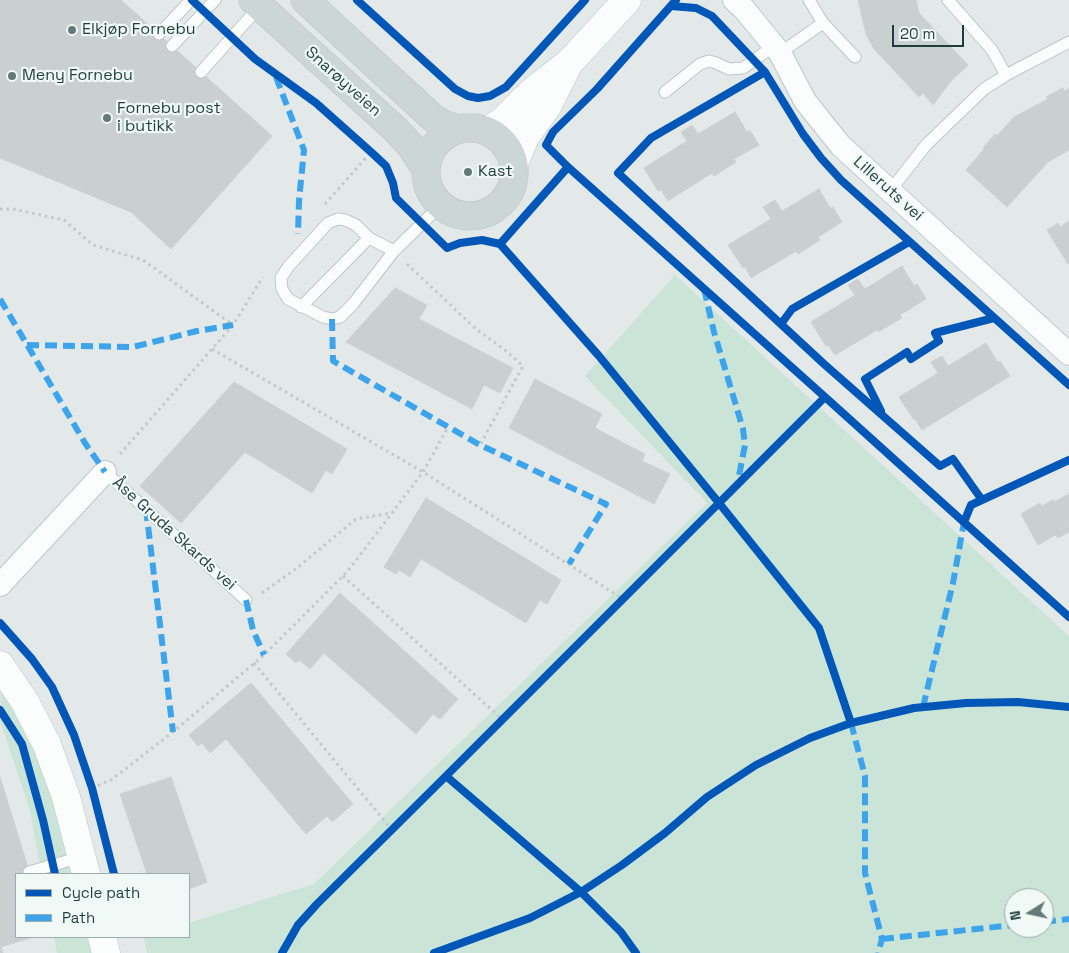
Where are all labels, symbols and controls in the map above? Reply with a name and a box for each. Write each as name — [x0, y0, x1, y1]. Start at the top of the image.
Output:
scale bar — [894, 15, 966, 47]
place label: Elkjøp Fornebu — [82, 20, 196, 40]
marker: Elkjøp Fornebu — [66, 24, 78, 36]
text: 20 m — [900, 24, 935, 43]
street label: Snarøyveien — [301, 43, 385, 121]
place label: Meny Fornebu — [22, 66, 133, 86]
marker: Meny Fornebu — [6, 70, 18, 82]
place label: Fornebu post i butikk — [117, 99, 221, 137]
marker: Fornebu post i butikk — [101, 112, 113, 124]
street label: Lilleruts vei — [849, 153, 927, 225]
place label: Kast — [478, 162, 513, 182]
marker: Kast — [462, 166, 474, 178]
street label: Åse Gruda Skards vei — [108, 473, 240, 595]
legend — [15, 873, 190, 938]
text: Cycle path — [62, 883, 140, 902]
north arrow — [1004, 888, 1054, 938]
text: Path — [62, 908, 95, 927]
text: N — [1006, 909, 1025, 922]

